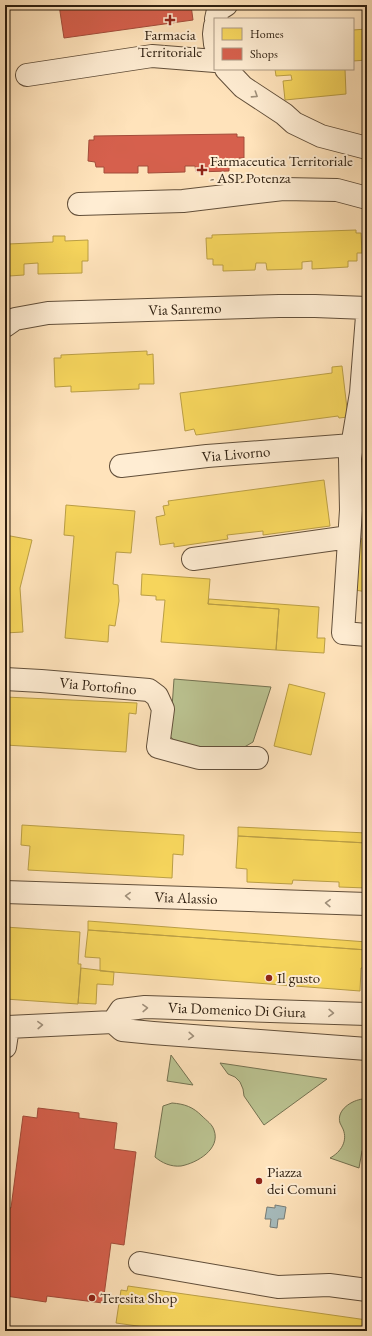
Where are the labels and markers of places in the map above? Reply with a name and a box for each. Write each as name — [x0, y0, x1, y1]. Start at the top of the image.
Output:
marker: Farmacia Territoriale — [165, 15, 175, 25]
place label: Farmacia Territoriale — [138, 25, 202, 61]
place label: Farmaceutica Territoriale - ASP Potenza — [210, 151, 353, 187]
marker: Farmaceutica Territoriale - ASP Potenza — [197, 165, 207, 175]
place label: Il gusto — [277, 968, 320, 987]
marker: Il gusto — [264, 973, 274, 983]
place label: Piazza dei Comuni — [267, 1162, 337, 1198]
marker: Piazza dei Comuni — [254, 1176, 264, 1186]
place label: Teresita Shop — [100, 1288, 178, 1307]
marker: Teresita Shop — [87, 1293, 97, 1303]

